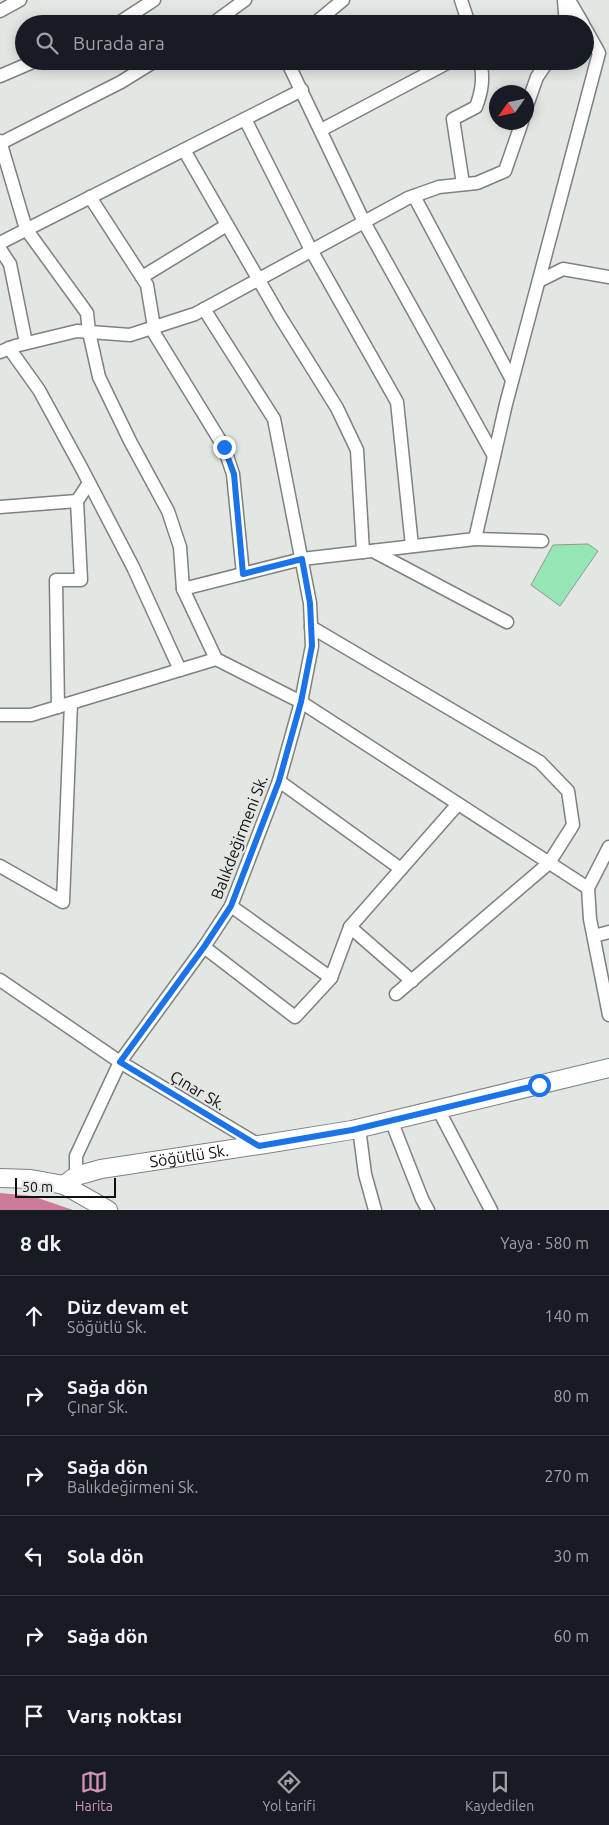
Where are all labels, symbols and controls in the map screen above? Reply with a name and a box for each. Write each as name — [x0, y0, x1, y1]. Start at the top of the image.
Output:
search box — [15, 15, 594, 70]
icon: search — [33, 29, 61, 57]
text: Burada ara — [73, 32, 165, 54]
north arrow — [489, 85, 534, 130]
route end — [213, 436, 236, 459]
street label: Balıkdeğirmeni Sk. — [207, 772, 271, 902]
street label: Çınar Sk. — [167, 1067, 229, 1113]
route start — [528, 1074, 551, 1097]
street label: Söğütlü Sk. — [148, 1141, 230, 1171]
scale bar — [15, 1175, 116, 1198]
text: 50 m — [22, 1179, 53, 1195]
text: 8 dk — [20, 1231, 61, 1255]
text: Yaya · 580 m — [500, 1234, 589, 1252]
text: Düz devam et — [67, 1296, 188, 1318]
icon: ahead — [20, 1302, 48, 1330]
text: 140 m — [544, 1307, 589, 1325]
text: Söğütlü Sk. — [67, 1318, 147, 1336]
text: Sağa dön — [67, 1376, 148, 1398]
icon: right — [20, 1382, 48, 1410]
text: 80 m — [553, 1387, 589, 1405]
text: Çınar Sk. — [67, 1398, 128, 1416]
text: Sağa dön — [67, 1456, 148, 1478]
icon: right — [20, 1462, 48, 1490]
text: 270 m — [544, 1467, 589, 1485]
text: Balıkdeğirmeni Sk. — [67, 1478, 198, 1496]
icon: left — [20, 1542, 48, 1570]
text: Sola dön — [67, 1545, 144, 1567]
text: 30 m — [553, 1547, 589, 1565]
icon: right — [20, 1622, 48, 1650]
text: Sağa dön — [67, 1625, 148, 1647]
text: 60 m — [553, 1627, 589, 1645]
icon: arrive — [20, 1702, 48, 1730]
text: Varış noktası — [67, 1705, 182, 1727]
tab: Harita — [75, 1768, 113, 1814]
tab: Yol tarifi — [262, 1768, 316, 1814]
tab: Kaydedilen — [465, 1768, 534, 1814]

